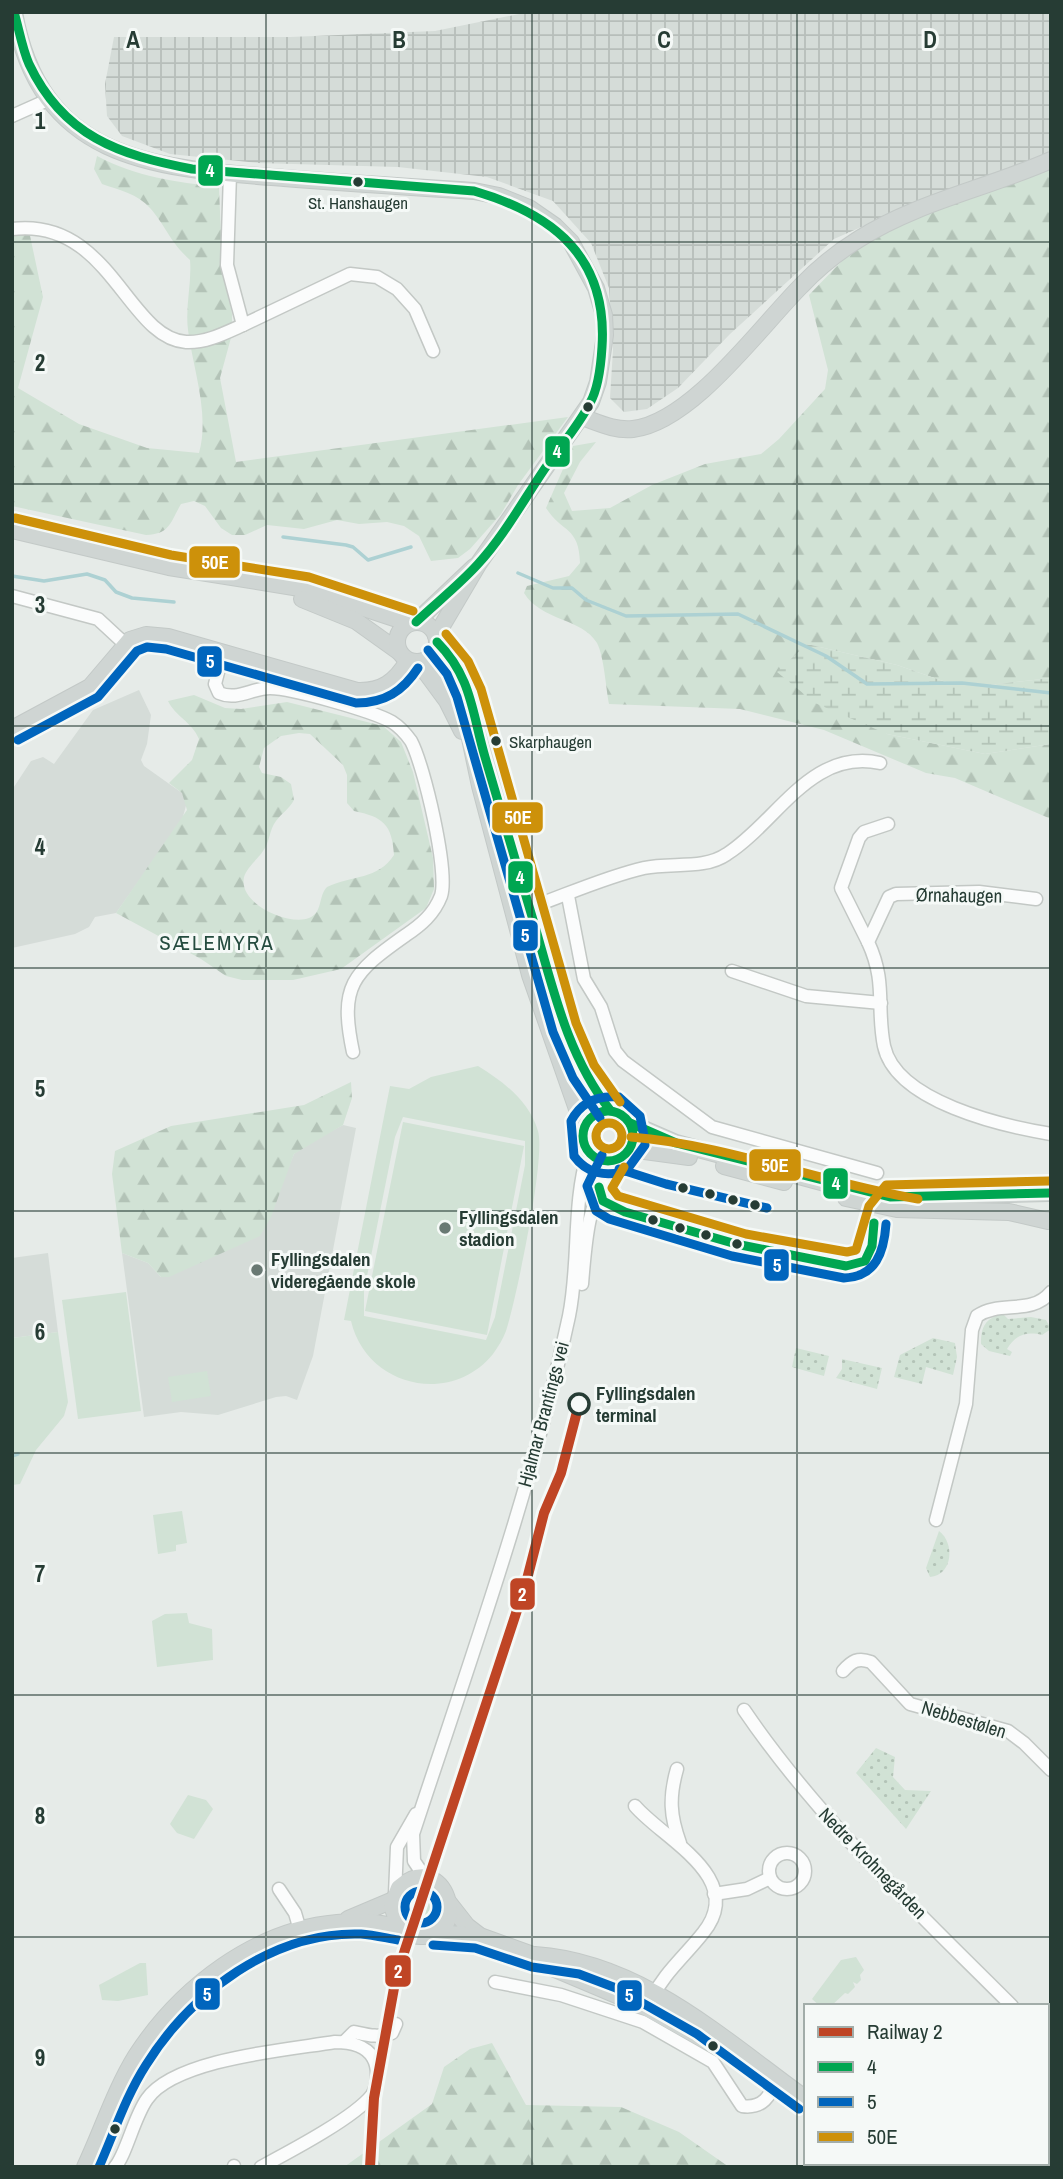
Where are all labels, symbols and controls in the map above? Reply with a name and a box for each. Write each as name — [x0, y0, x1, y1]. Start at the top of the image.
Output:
text: A — [126, 24, 140, 55]
text: B — [392, 24, 406, 55]
text: C — [657, 24, 671, 55]
text: D — [923, 24, 937, 55]
text: 1 — [35, 105, 46, 136]
line badge: 4 — [197, 154, 224, 187]
text: 4 — [206, 157, 215, 183]
marker: St. Hanshaugen — [351, 175, 365, 189]
place label: St. Hanshaugen — [308, 191, 408, 214]
text: 2 — [35, 347, 45, 378]
unlabelled marker — [581, 400, 595, 414]
line badge: 4 — [544, 435, 571, 468]
text: 4 — [553, 438, 562, 464]
line badge: 50E — [188, 545, 241, 579]
text: 50E — [201, 549, 229, 575]
text: 3 — [35, 589, 45, 620]
line badge: 5 — [196, 645, 223, 678]
text: 5 — [206, 648, 215, 674]
place label: Skarphaugen — [509, 730, 592, 753]
marker: Skarphaugen — [489, 734, 503, 748]
line badge: 50E — [491, 801, 544, 834]
text: 50E — [504, 804, 532, 830]
text: 4 — [35, 831, 46, 862]
line badge: 4 — [507, 860, 534, 894]
text: 4 — [516, 864, 525, 890]
street label: Ørnahaugen — [915, 881, 1003, 909]
line badge: 5 — [512, 919, 539, 952]
text: 5 — [521, 922, 530, 948]
district label: SÆLEMYRA — [159, 928, 275, 957]
text: 5 — [35, 1073, 45, 1104]
line badge: 50E — [748, 1148, 802, 1182]
text: 50E — [761, 1152, 789, 1178]
line badge: 4 — [822, 1167, 849, 1200]
text: 4 — [832, 1170, 841, 1196]
unlabelled marker — [676, 1181, 690, 1195]
unlabelled marker — [703, 1187, 717, 1201]
unlabelled marker — [726, 1193, 740, 1207]
unlabelled marker — [748, 1198, 762, 1212]
place label: Fyllingsdalen stadion — [459, 1204, 559, 1252]
unlabelled marker — [646, 1213, 660, 1227]
marker: Fyllingsdalen stadion — [437, 1220, 453, 1236]
unlabelled marker — [673, 1221, 687, 1235]
unlabelled marker — [699, 1228, 713, 1242]
unlabelled marker — [730, 1237, 744, 1251]
place label: Fyllingsdalen videregående skole — [271, 1246, 416, 1294]
line badge: 5 — [763, 1248, 790, 1282]
text: 5 — [773, 1252, 782, 1278]
marker: Fyllingsdalen videregående skole — [249, 1262, 265, 1278]
text: 6 — [35, 1316, 45, 1347]
street label: Hjalmar Brantings vei — [511, 1338, 575, 1490]
place label: Fyllingsdalen terminal — [596, 1380, 696, 1428]
marker: Fyllingsdalen terminal — [568, 1393, 590, 1415]
text: 7 — [35, 1558, 45, 1589]
line badge: 2 — [509, 1577, 536, 1611]
text: 2 — [518, 1581, 527, 1607]
street label: Nebbestølen — [918, 1694, 1010, 1744]
text: 8 — [35, 1800, 45, 1831]
street label: Nedre Krohnegården — [813, 1802, 933, 1924]
line badge: 2 — [384, 1954, 412, 1988]
text: 2 — [394, 1958, 403, 1984]
line badge: 5 — [194, 1977, 221, 2011]
line badge: 5 — [616, 1979, 643, 2012]
text: 5 — [203, 1981, 212, 2007]
text: 5 — [625, 1982, 634, 2008]
legend — [804, 2004, 1049, 2165]
text: Railway 2 — [867, 2017, 943, 2046]
unlabelled marker — [706, 2039, 720, 2053]
text: 9 — [35, 2042, 45, 2073]
text: 4 — [867, 2052, 877, 2081]
text: 5 — [867, 2087, 877, 2116]
unlabelled marker — [108, 2122, 122, 2136]
text: 50E — [867, 2122, 898, 2151]

